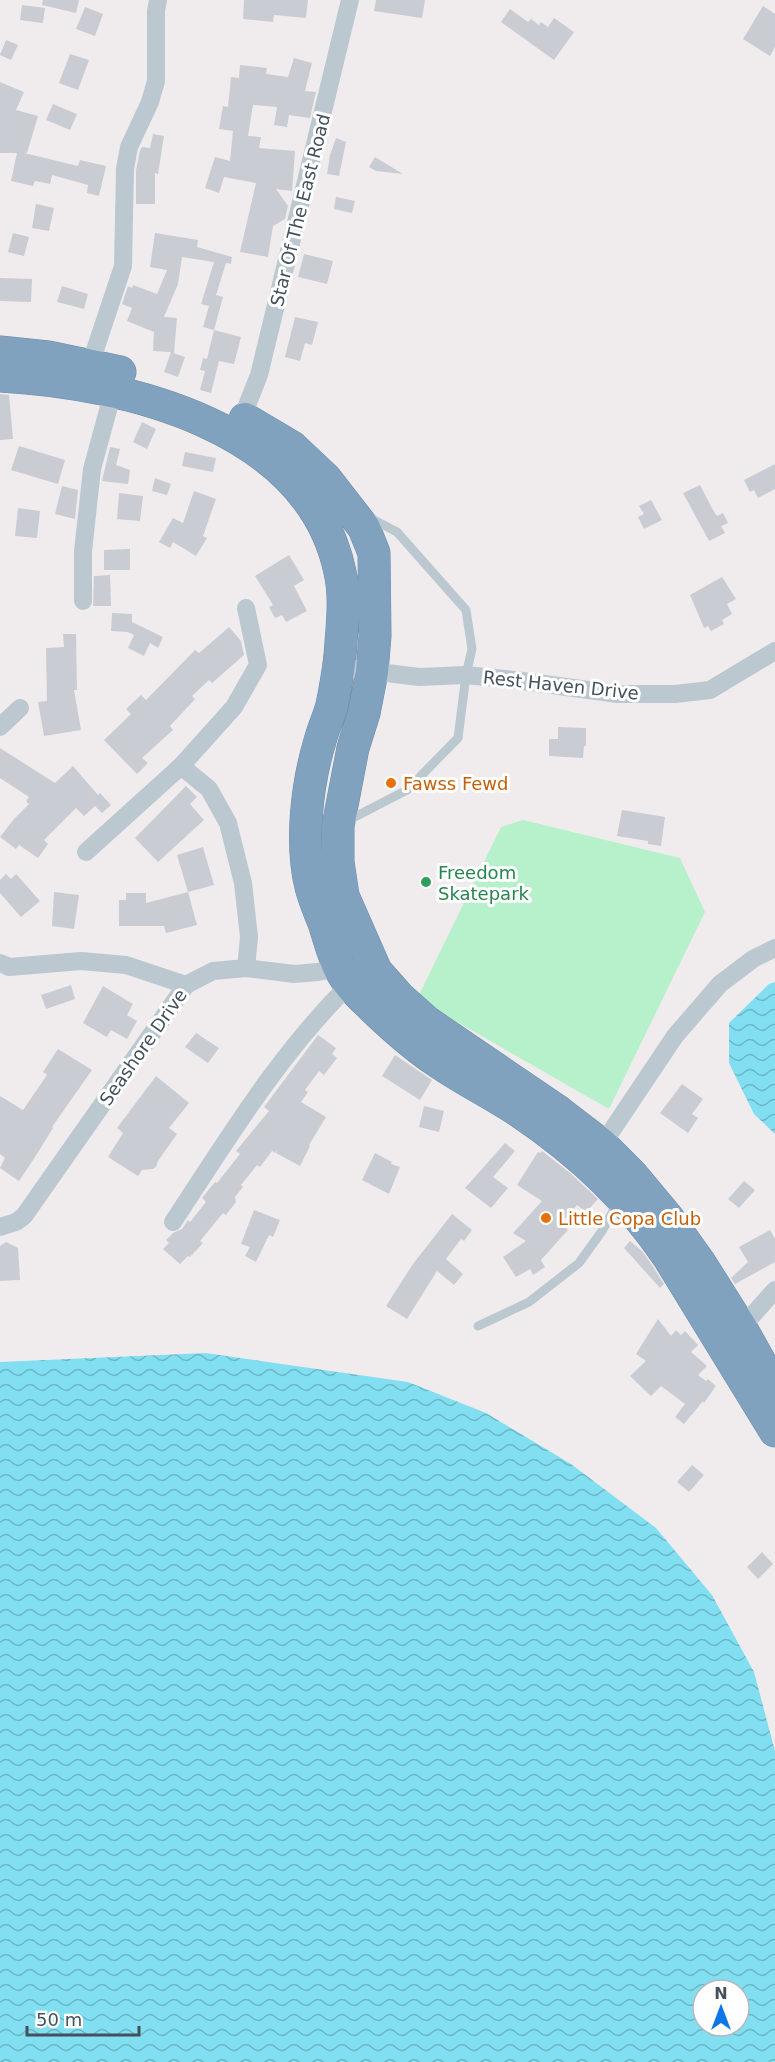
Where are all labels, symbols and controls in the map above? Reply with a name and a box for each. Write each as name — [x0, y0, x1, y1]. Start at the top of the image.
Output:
street label: Star Of The East Road — [266, 111, 334, 309]
street label: Rest Haven Drive — [482, 666, 640, 704]
place label: Fawss Fewd — [403, 773, 509, 794]
marker: Fawss Fewd — [384, 776, 398, 790]
place label: Freedom Skatepark — [438, 862, 530, 904]
marker: Freedom Skatepark — [419, 875, 433, 889]
street label: Seashore Drive — [95, 985, 191, 1109]
place label: Little Copa Club — [558, 1208, 701, 1229]
marker: Little Copa Club — [539, 1211, 553, 1225]
north arrow — [691, 1978, 751, 2038]
text: N — [714, 1984, 728, 2003]
scale bar — [27, 1999, 140, 2037]
text: 50 m — [36, 2009, 82, 2030]

